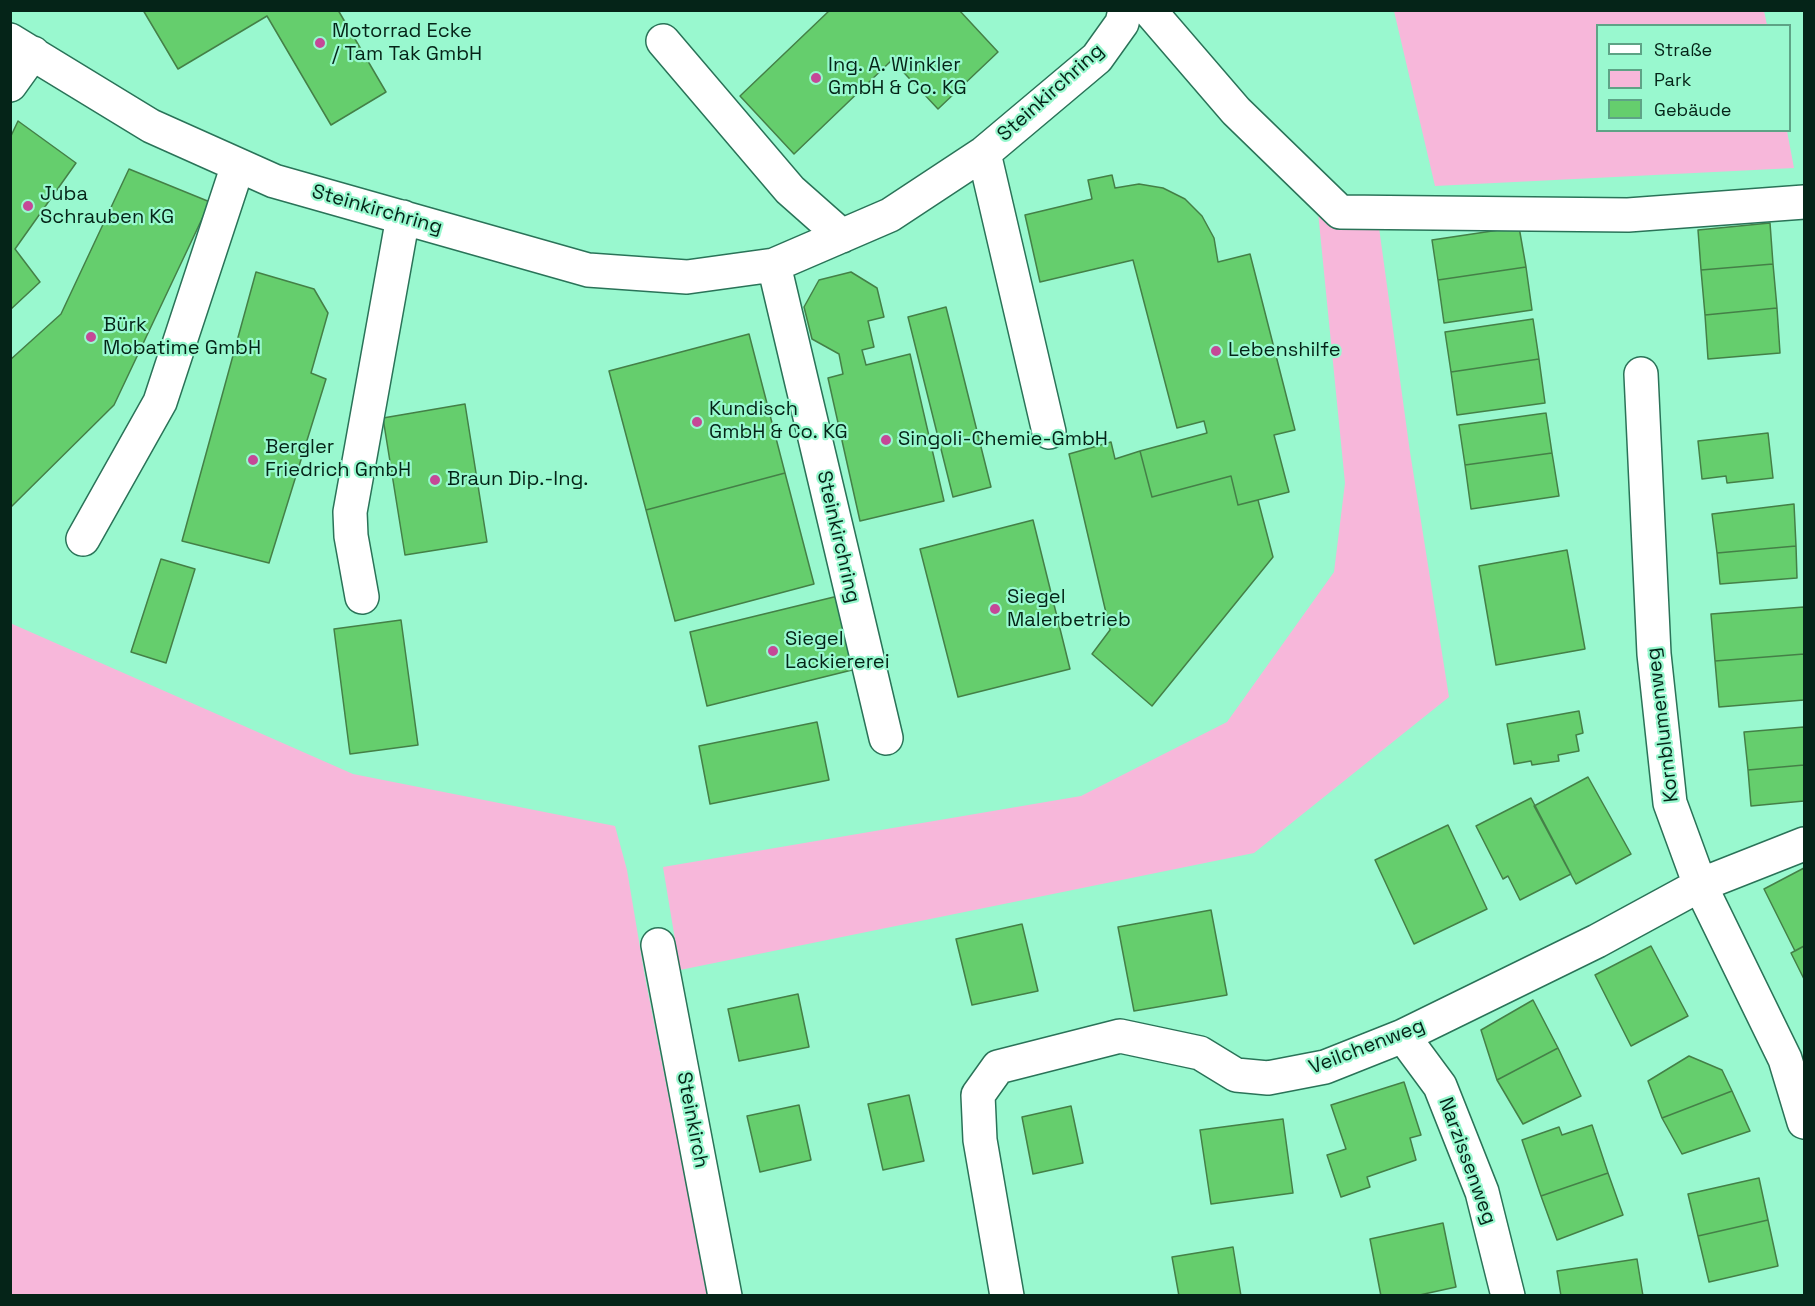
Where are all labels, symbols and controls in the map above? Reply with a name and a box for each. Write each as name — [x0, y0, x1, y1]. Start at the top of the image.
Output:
place label: Motorrad Ecke / Tam Tak GmbH — [332, 20, 482, 67]
legend — [1596, 24, 1791, 132]
marker: Motorrad Ecke / Tam Tak GmbH — [313, 36, 327, 50]
text: Straße — [1654, 38, 1712, 61]
street label: Steinkirchring — [993, 39, 1109, 147]
place label: Ing. A. Winkler GmbH & Co. KG — [828, 54, 967, 101]
text: Park — [1654, 68, 1691, 91]
marker: Ing. A. Winkler GmbH & Co. KG — [809, 71, 823, 85]
text: Gebäude — [1654, 98, 1732, 121]
street label: Steinkirchring — [309, 180, 445, 240]
place label: Juba Schrauben KG — [40, 183, 174, 230]
marker: Juba Schrauben KG — [21, 199, 35, 213]
place label: Bürk Mobatime GmbH — [103, 314, 261, 361]
marker: Bürk Mobatime GmbH — [84, 330, 98, 344]
place label: Lebenshilfe — [1228, 339, 1340, 363]
marker: Lebenshilfe — [1209, 344, 1223, 358]
place label: Kundisch GmbH & Co. KG — [709, 398, 848, 445]
marker: Kundisch GmbH & Co. KG — [690, 415, 704, 429]
place label: Singoli-Chemie-GmbH — [898, 428, 1108, 452]
marker: Singoli-Chemie-GmbH — [879, 433, 893, 447]
place label: Bergler Friedrich GmbH — [265, 436, 411, 483]
marker: Bergler Friedrich GmbH — [246, 453, 260, 467]
place label: Braun Dip.-Ing. — [447, 468, 588, 492]
street label: Steinkirchring — [811, 469, 865, 605]
marker: Braun Dip.-Ing. — [428, 473, 442, 487]
place label: Siegel Malerbetrieb — [1007, 586, 1131, 633]
marker: Siegel Malerbetrieb — [988, 602, 1002, 616]
place label: Siegel Lackiererei — [785, 628, 890, 675]
marker: Siegel Lackiererei — [766, 644, 780, 658]
street label: Kornblumenweg — [1642, 646, 1684, 804]
street label: Veilchenweg — [1306, 1014, 1428, 1080]
street label: Steinkirch — [671, 1070, 713, 1170]
street label: Narzissenweg — [1433, 1094, 1501, 1228]

